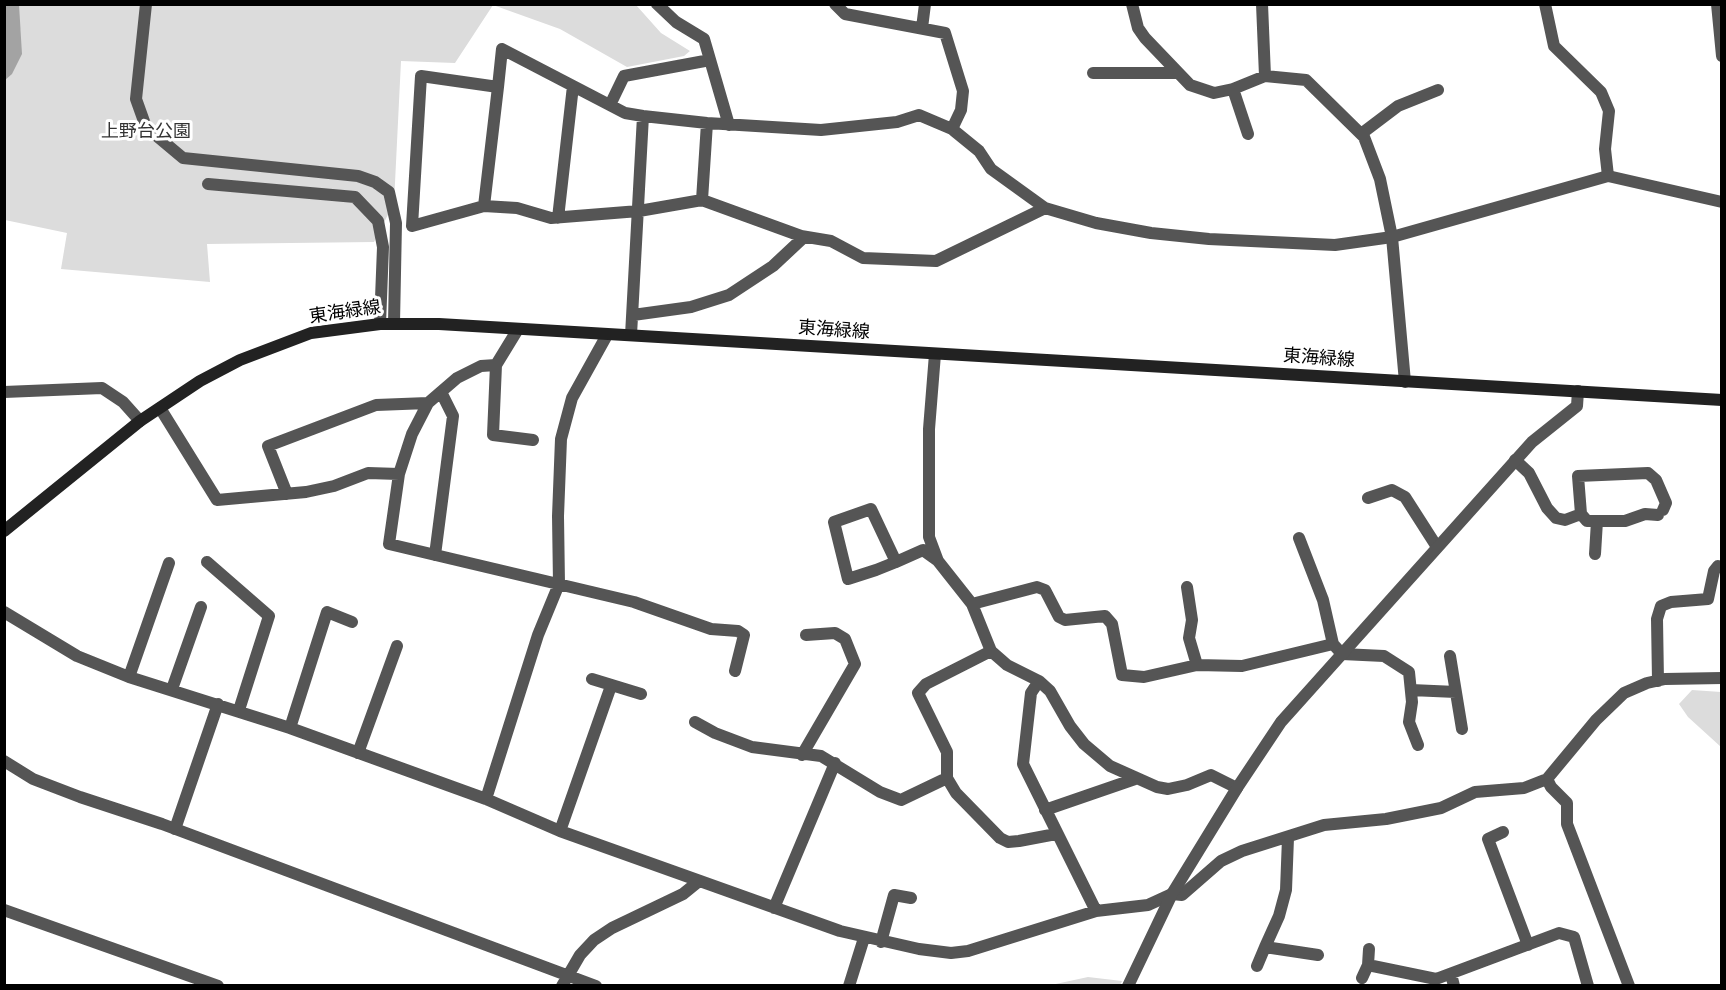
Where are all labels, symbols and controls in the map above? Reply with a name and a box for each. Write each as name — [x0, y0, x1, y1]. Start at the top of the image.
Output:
park label: 上野台公園 — [101, 121, 191, 143]
street label: 東海緑線 — [308, 296, 382, 328]
street label: 東海緑線 — [797, 317, 871, 343]
street label: 東海緑線 — [1282, 345, 1356, 371]

